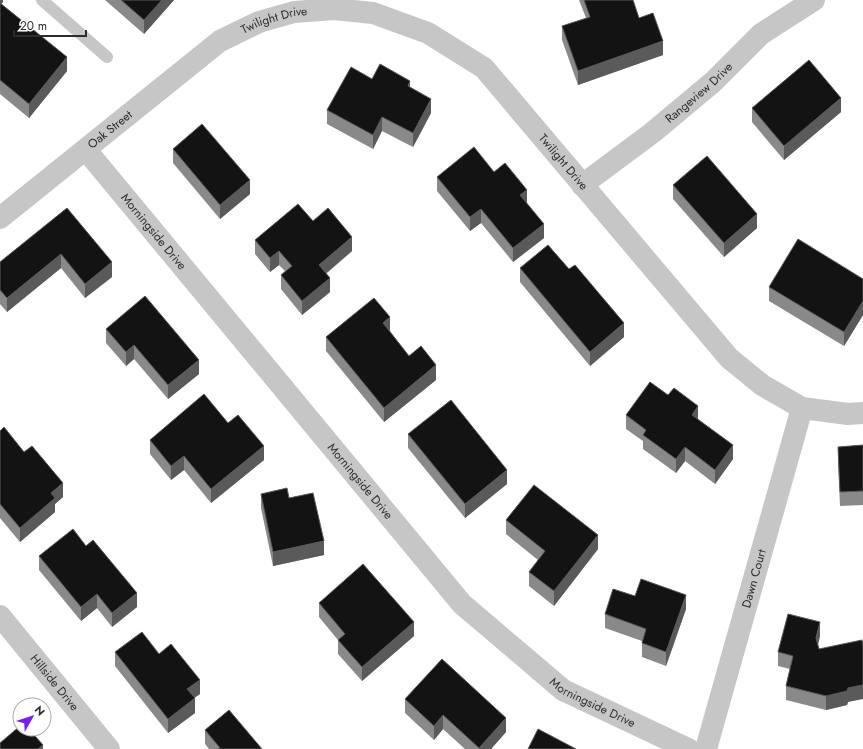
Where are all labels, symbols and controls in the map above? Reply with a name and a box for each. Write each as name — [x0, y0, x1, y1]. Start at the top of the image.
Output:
street label: Twilight Drive — [238, 2, 308, 38]
scale bar — [14, 12, 86, 38]
text: 20 m — [20, 17, 47, 35]
street label: Rangeview Drive — [661, 58, 737, 127]
street label: Oak Street — [84, 106, 136, 153]
street label: Twilight Drive — [534, 130, 592, 194]
street label: Morningside Drive — [117, 190, 191, 274]
street label: Morningside Drive — [323, 439, 397, 523]
street label: Dawn Court — [737, 547, 771, 610]
street label: Hillside Drive — [26, 650, 83, 715]
street label: Morningside Drive — [546, 673, 638, 732]
north arrow — [12, 697, 52, 737]
text: N — [31, 702, 49, 719]

